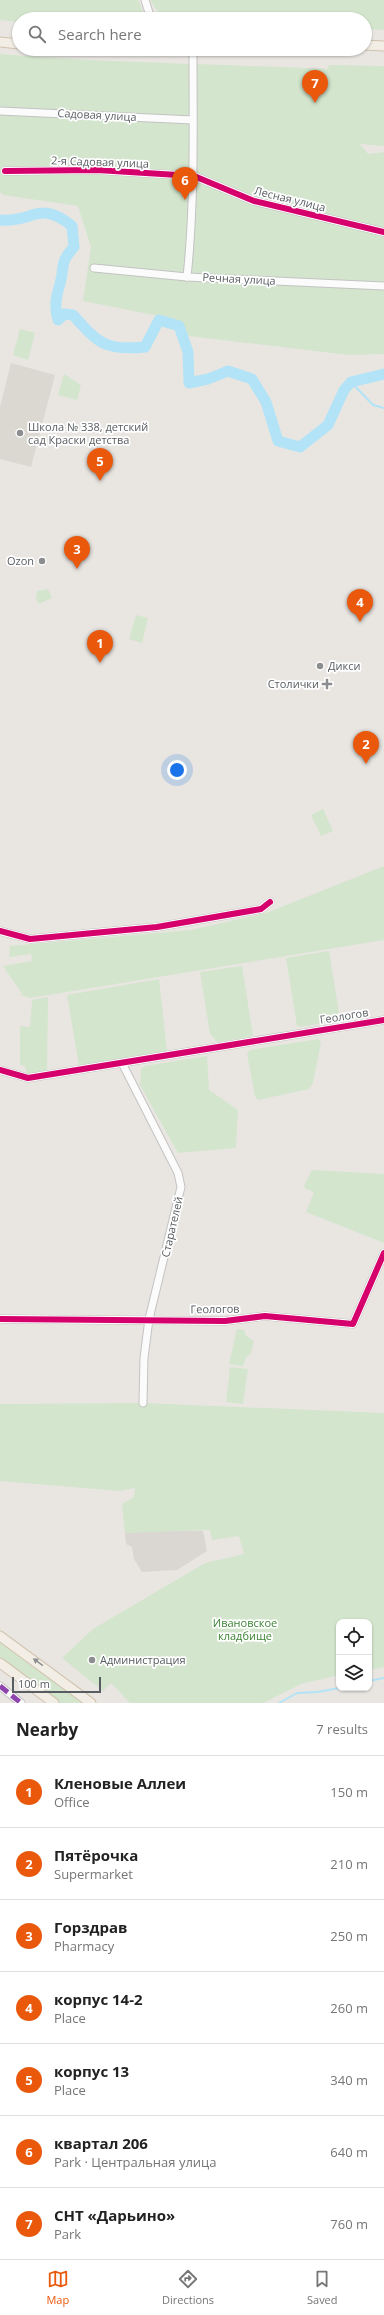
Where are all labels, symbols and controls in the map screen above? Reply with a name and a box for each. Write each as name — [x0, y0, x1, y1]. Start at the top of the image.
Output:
search box — [12, 12, 372, 56]
icon: search — [26, 23, 48, 45]
text: Search here — [58, 24, 142, 44]
pin: 7 — [302, 70, 328, 103]
street label: Садовая улица — [57, 105, 137, 124]
street label: 2-я Садовая улица — [51, 152, 149, 171]
pin: 6 — [172, 167, 198, 200]
street label: Лесная улица — [253, 182, 327, 215]
street label: Речная улица — [202, 269, 276, 288]
place label: Школа № 338, детский сад Краски детства — [28, 419, 148, 447]
marker: Школа № 338, детский сад Краски детства — [15, 428, 25, 438]
pin: 5 — [87, 448, 113, 481]
pin: 3 — [64, 536, 90, 569]
place label: Ozon — [7, 553, 34, 568]
marker: Ozon — [37, 556, 47, 566]
pin: 4 — [347, 589, 373, 622]
pin: 1 — [87, 630, 113, 663]
place label: Дикси — [328, 658, 360, 673]
marker: Дикси — [315, 661, 325, 671]
place label: Столички — [268, 676, 319, 691]
marker: Столички — [322, 679, 332, 689]
pin: 2 — [353, 731, 379, 764]
your location — [167, 760, 187, 780]
street label: Геологов — [318, 1004, 369, 1027]
street label: Старателей — [157, 1195, 186, 1259]
street label: Геологов — [190, 1301, 240, 1316]
park label: Ивановское кладбище — [213, 1615, 277, 1643]
map controls — [336, 1619, 372, 1691]
button: locate — [336, 1619, 372, 1655]
place label: Администрация — [100, 1652, 186, 1667]
marker: Администрация — [87, 1655, 97, 1665]
button: layers — [336, 1655, 372, 1691]
one-way arrow — [33, 1659, 43, 1667]
scale bar — [12, 1675, 101, 1694]
text: 100 m — [18, 1676, 50, 1691]
text: Nearby — [16, 1718, 78, 1741]
text: 7 results — [316, 1720, 368, 1738]
text: Кленовые Аллеи — [54, 1773, 186, 1793]
text: 1 — [25, 1783, 33, 1801]
text: 150 m — [330, 1783, 368, 1801]
text: Office — [54, 1793, 90, 1811]
text: Пятёрочка — [54, 1845, 138, 1865]
text: 2 — [25, 1855, 33, 1873]
text: 210 m — [330, 1855, 368, 1873]
text: Supermarket — [54, 1865, 133, 1883]
text: Горздрав — [54, 1917, 127, 1937]
text: 3 — [25, 1927, 33, 1945]
text: 250 m — [330, 1927, 368, 1945]
text: Pharmacy — [54, 1937, 114, 1955]
text: корпус 14-2 — [54, 1989, 143, 2009]
text: 4 — [25, 1999, 33, 2017]
text: 260 m — [330, 1999, 368, 2017]
text: Place — [54, 2009, 86, 2027]
text: корпус 13 — [54, 2061, 129, 2081]
text: 5 — [25, 2071, 33, 2089]
text: 340 m — [330, 2071, 368, 2089]
text: Place — [54, 2081, 86, 2099]
text: квартал 206 — [54, 2133, 148, 2153]
text: 6 — [25, 2143, 33, 2161]
text: 640 m — [330, 2143, 368, 2161]
text: Park · Центральная улица — [54, 2153, 216, 2171]
text: СНТ «Дарьино» — [54, 2205, 175, 2225]
text: 7 — [25, 2215, 33, 2233]
text: 760 m — [330, 2215, 368, 2233]
text: Park — [54, 2225, 81, 2243]
tab: Map — [46, 2268, 69, 2307]
tab: Directions — [162, 2268, 214, 2307]
tab: Saved — [307, 2268, 338, 2307]

